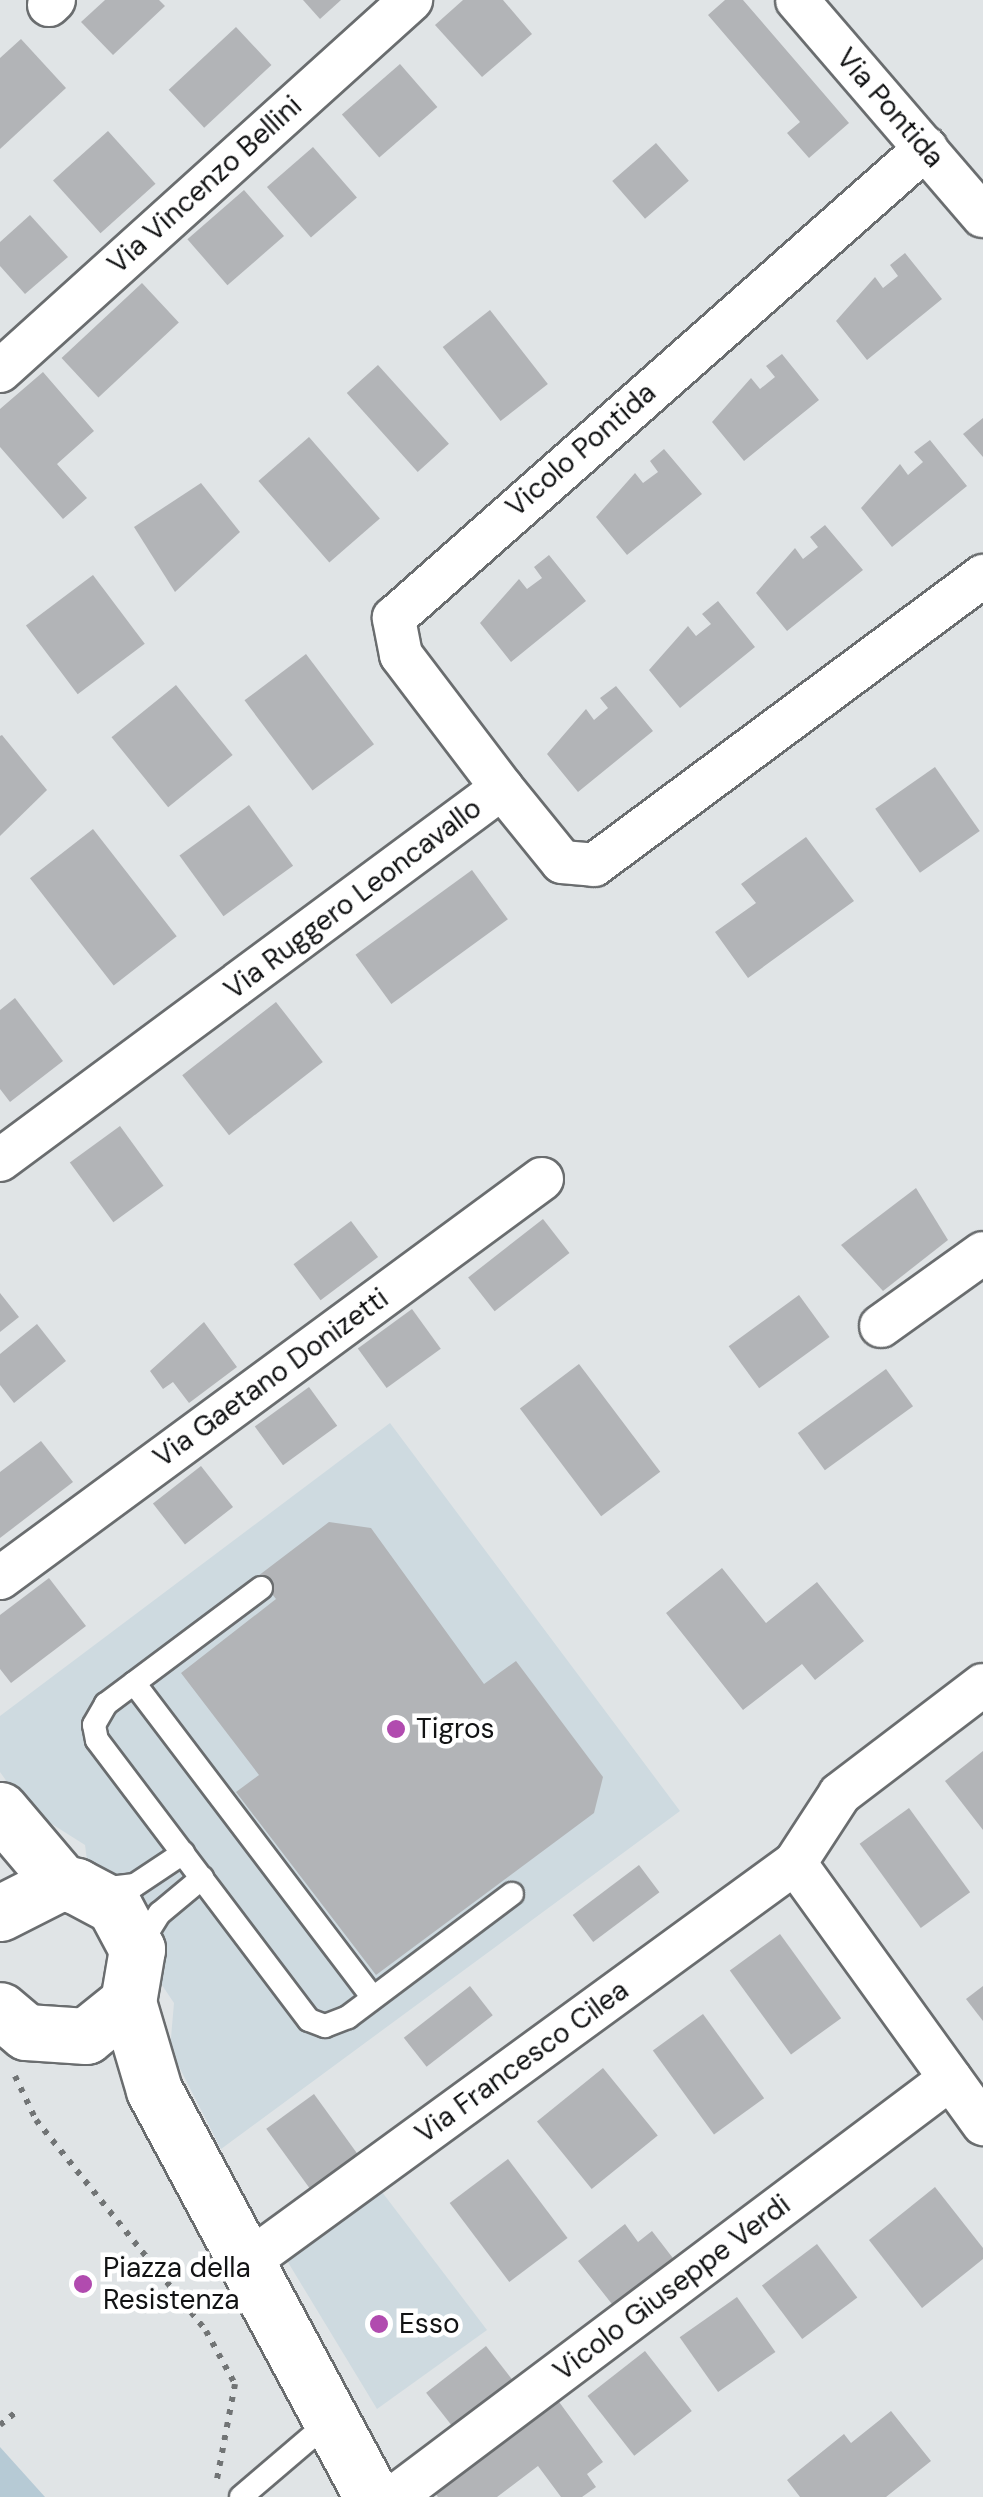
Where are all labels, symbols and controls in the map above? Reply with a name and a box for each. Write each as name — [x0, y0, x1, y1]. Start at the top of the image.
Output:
street label: Via Pontida — [829, 42, 951, 174]
street label: Via Vincenzo Bellini — [101, 89, 309, 281]
street label: Vicolo Pontida — [499, 376, 663, 524]
street label: Via Ruggero Leoncavallo — [218, 791, 488, 1007]
street label: Via Gaetano Donizetti — [147, 1282, 395, 1474]
place label: Tigros — [416, 1712, 495, 1746]
marker: Tigros — [385, 1718, 407, 1740]
street label: Via Francesco Cilea — [409, 1973, 635, 2151]
street label: Vicolo Giuseppe Verdi — [547, 2188, 797, 2388]
place label: Piazza della Resistenza — [103, 2251, 251, 2317]
marker: Piazza della Resistenza — [72, 2273, 94, 2295]
place label: Esso — [399, 2307, 460, 2341]
marker: Esso — [368, 2313, 390, 2335]

